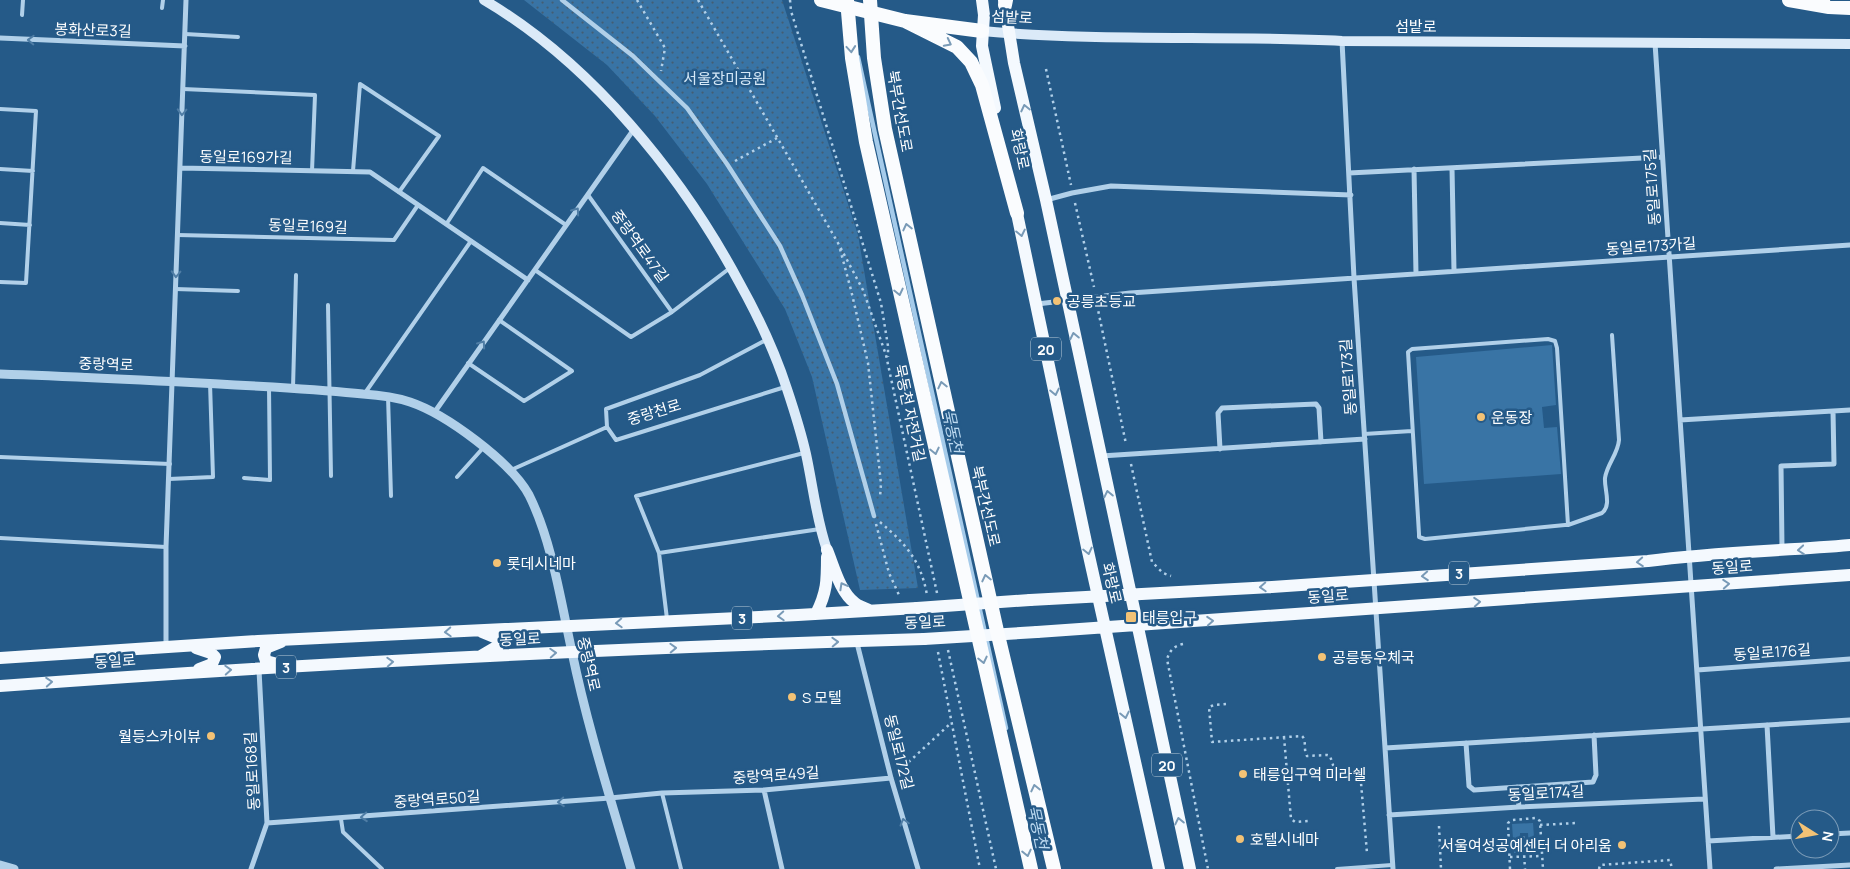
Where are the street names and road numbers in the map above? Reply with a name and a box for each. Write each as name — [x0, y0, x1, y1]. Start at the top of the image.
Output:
street label: 섬밭로 — [991, 5, 1033, 29]
street label: 섬밭로 — [1395, 16, 1437, 37]
street label: 봉화산로3길 — [54, 18, 132, 42]
street label: 북부간선도로 — [882, 68, 918, 154]
street label: 화랑로 — [1005, 127, 1035, 171]
street label: 동일로169가길 — [199, 146, 293, 168]
street label: 동일로175길 — [1639, 148, 1665, 226]
street label: 중랑역로47길 — [606, 205, 674, 287]
street label: 동일로169길 — [268, 214, 348, 238]
street label: 동일로173가길 — [1605, 232, 1697, 260]
road number: 20 — [1031, 338, 1061, 360]
street label: 동일로173길 — [1335, 338, 1361, 416]
street label: 중랑역로 — [78, 353, 134, 375]
street label: 묵동천 자전거길 — [889, 362, 931, 464]
street label: 중랑천로 — [625, 394, 683, 430]
street label: 북부간선도로 — [966, 463, 1006, 549]
street label: 동일로 — [1711, 555, 1753, 579]
street label: 화랑로 — [1097, 560, 1127, 606]
road number: 3 — [1449, 562, 1469, 584]
street label: 동일로 — [1307, 584, 1349, 608]
road number: 3 — [732, 606, 752, 630]
street label: 동일로 — [904, 610, 946, 634]
street label: 동일로 — [499, 627, 541, 651]
street label: 중랑역로 — [573, 635, 605, 693]
street label: 동일로176길 — [1732, 639, 1812, 665]
street label: 동일로 — [94, 649, 136, 673]
road number: 3 — [276, 656, 296, 679]
street label: 동일로172길 — [879, 712, 919, 792]
street label: 동일로168길 — [239, 731, 265, 811]
road number: 20 — [1152, 754, 1182, 776]
street label: 중랑역로49길 — [732, 761, 820, 789]
street label: 동일로174길 — [1507, 781, 1585, 805]
street label: 중랑역로50길 — [393, 785, 481, 813]

